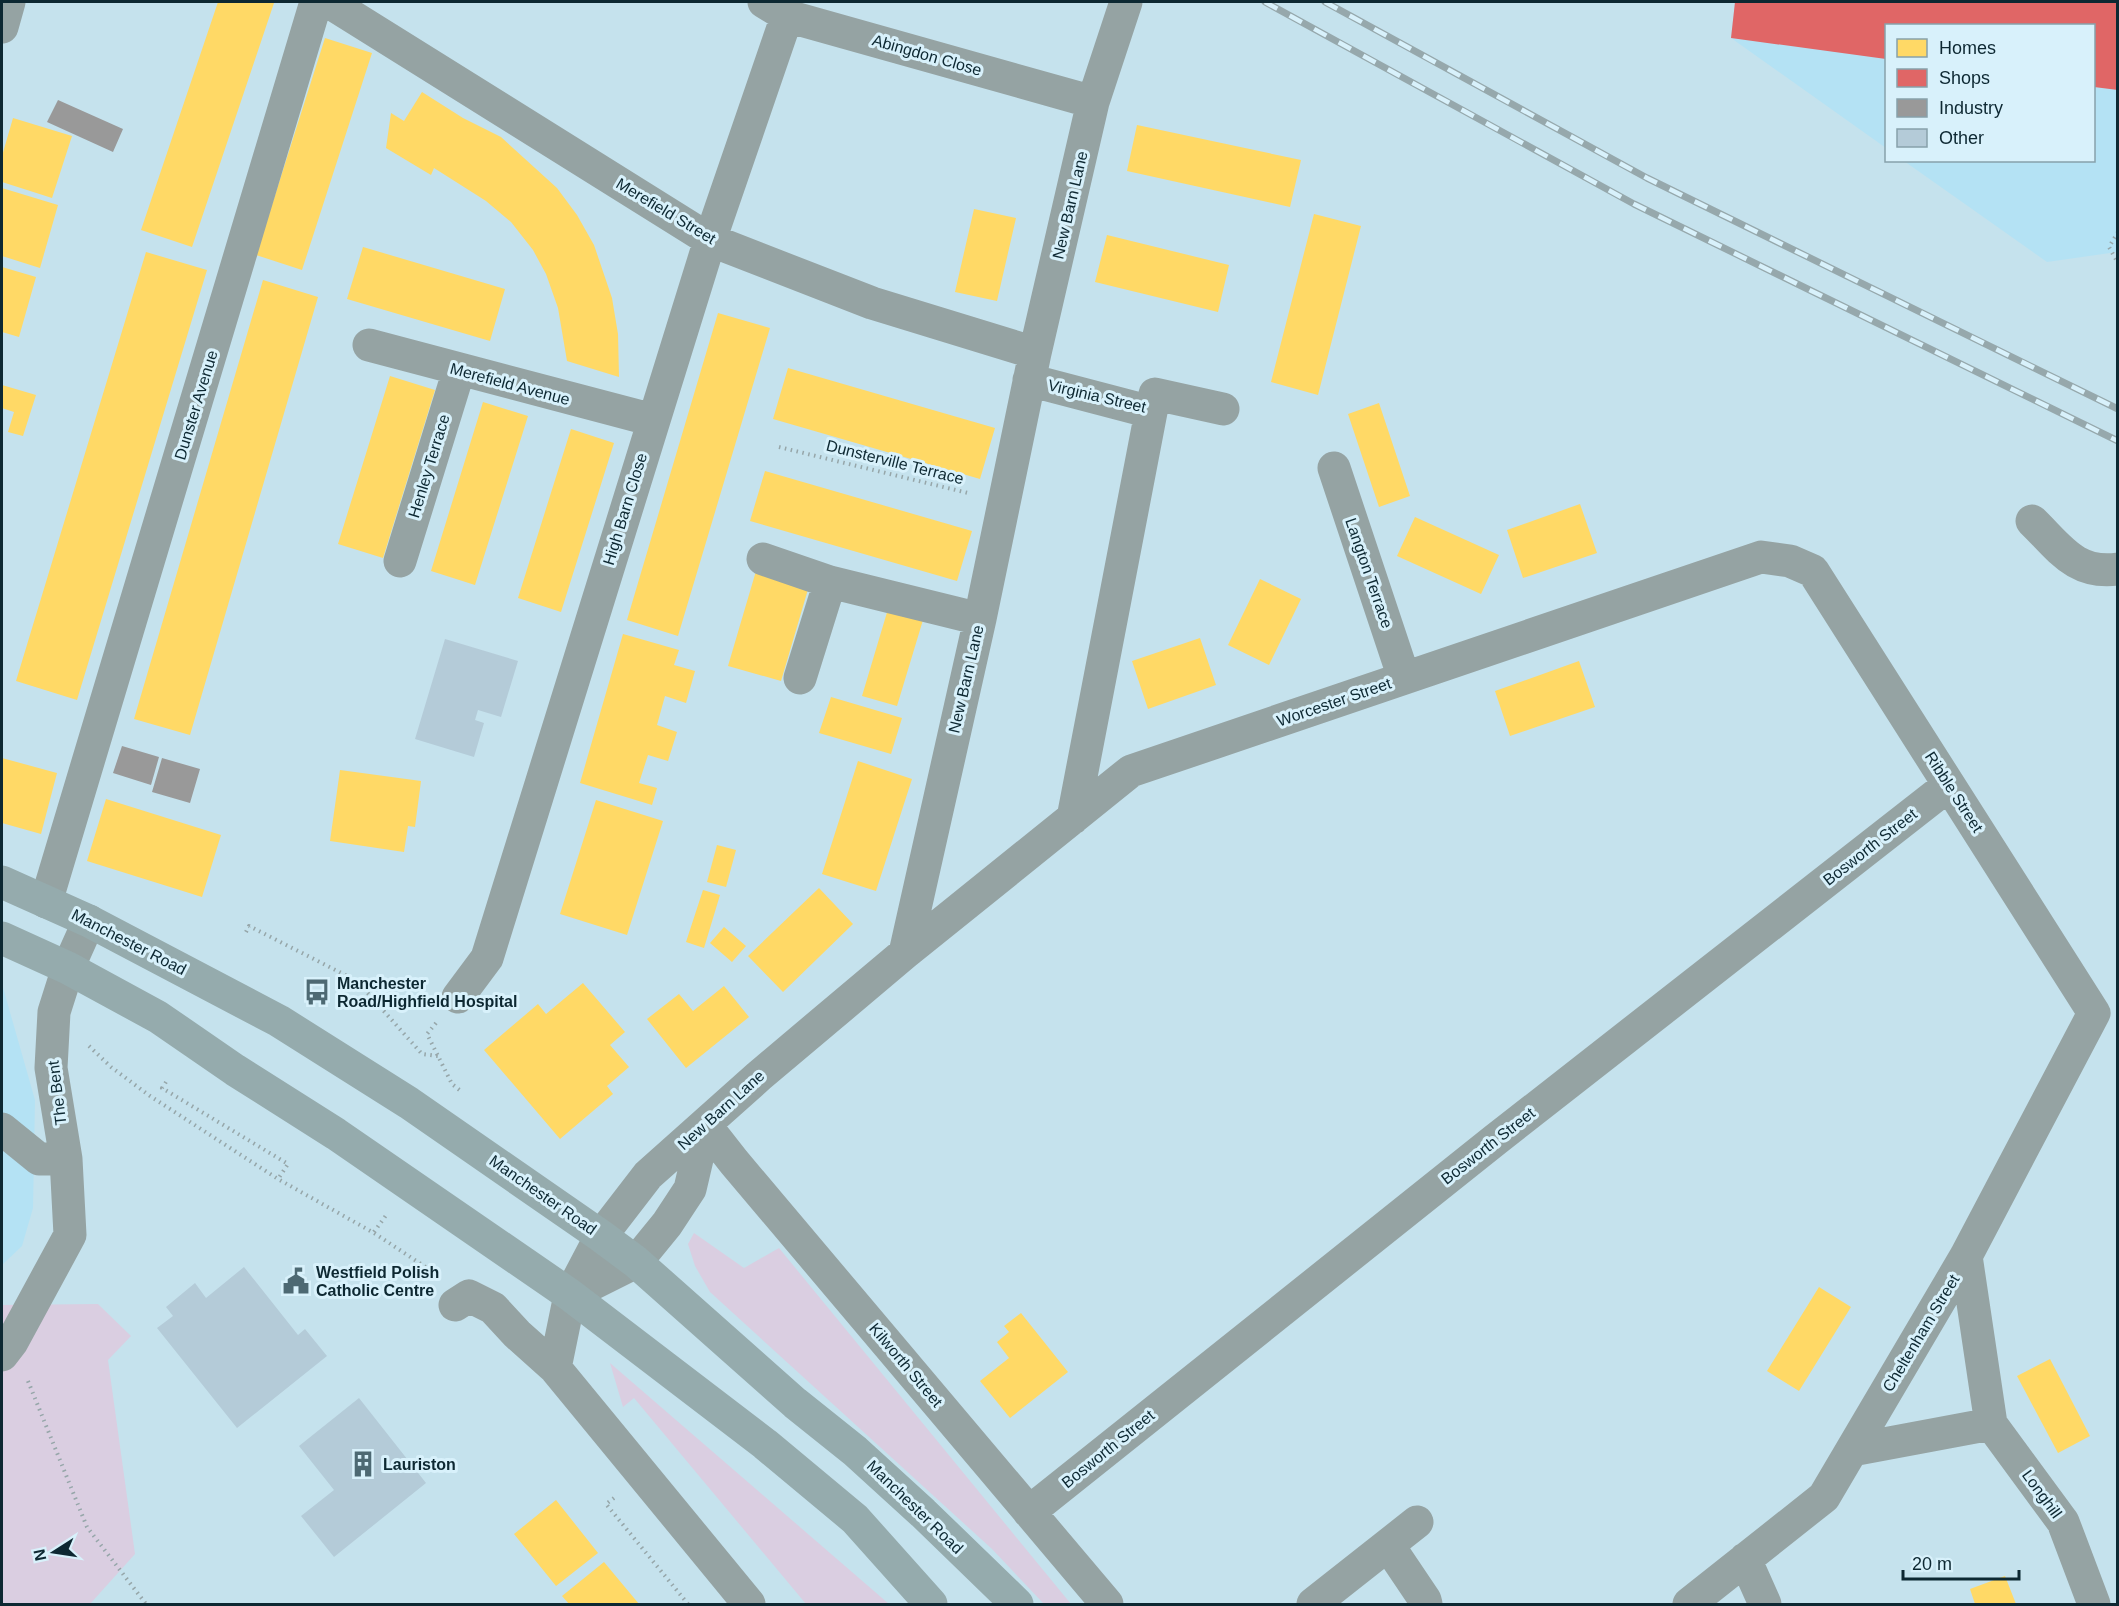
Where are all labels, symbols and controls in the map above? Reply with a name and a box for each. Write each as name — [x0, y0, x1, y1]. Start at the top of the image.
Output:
legend — [1885, 24, 2095, 162]
street label: Abingdon Close — [870, 31, 984, 79]
text: Homes — [1939, 38, 1996, 58]
text: Shops — [1939, 68, 1990, 88]
text: Industry — [1939, 98, 2003, 118]
text: Other — [1939, 128, 1984, 148]
street label: New Barn Lane — [1049, 149, 1091, 261]
street label: Merefield Street — [613, 175, 719, 248]
street label: Dunster Avenue — [171, 348, 221, 462]
street label: Merefield Avenue — [448, 360, 572, 408]
street label: Virginia Street — [1046, 376, 1148, 416]
street label: Henley Terrace — [405, 412, 453, 520]
street label: Dunsterville Terrace — [824, 437, 966, 487]
street label: High Barn Close — [600, 451, 650, 567]
street label: Langton Terrace — [1342, 516, 1396, 630]
street label: New Barn Lane — [945, 623, 987, 735]
street label: Worcester Street — [1275, 674, 1394, 730]
street label: Ribble Street — [1922, 749, 1987, 836]
street label: Bosworth Street — [1820, 805, 1921, 889]
street label: Manchester Road — [69, 906, 189, 978]
place label: Manchester Road/Highfield Hospital — [337, 975, 517, 1010]
bus stop icon: Manchester Road/Highfield Hospital — [302, 977, 332, 1007]
street label: The Bent — [45, 1059, 69, 1126]
street label: New Barn Lane — [674, 1067, 768, 1153]
street label: Bosworth Street — [1438, 1104, 1539, 1188]
street label: Manchester Road — [486, 1152, 600, 1238]
place label: Westfield Polish Catholic Centre — [316, 1264, 439, 1299]
public building icon: Westfield Polish Catholic Centre — [281, 1266, 311, 1296]
street label: Cheltenham Street — [1879, 1271, 1963, 1395]
street label: Kilworth Street — [866, 1320, 946, 1411]
street label: Bosworth Street — [1058, 1406, 1158, 1491]
building icon: Lauriston — [348, 1449, 378, 1479]
place label: Lauriston — [383, 1456, 456, 1473]
street label: Manchester Road — [864, 1457, 966, 1557]
street label: Longhill — [2019, 1467, 2065, 1521]
north arrow — [24, 1522, 84, 1582]
scale bar — [1903, 1543, 2018, 1581]
text: N — [30, 1548, 49, 1562]
text: 20 m — [1912, 1554, 1952, 1574]

